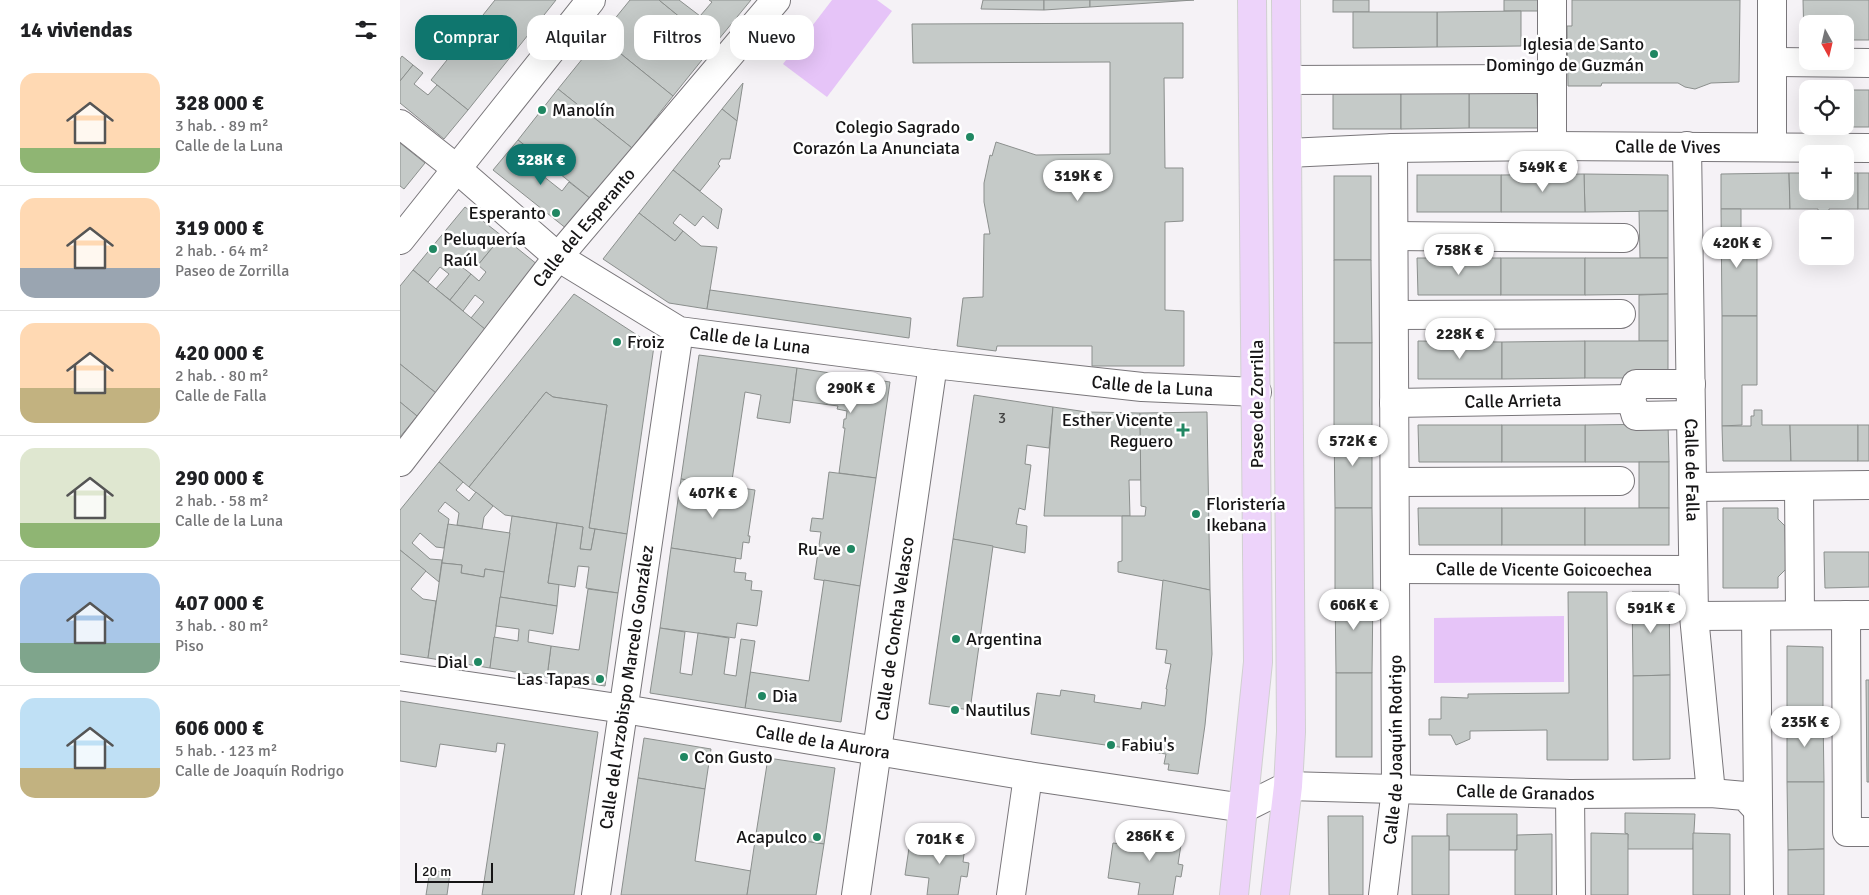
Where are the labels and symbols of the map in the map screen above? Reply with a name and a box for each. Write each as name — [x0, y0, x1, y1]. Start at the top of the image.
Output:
north arrow — [1799, 15, 1854, 70]
place label: Iglesia de Santo Domingo de Guzmán — [1486, 33, 1644, 76]
marker: Iglesia de Santo Domingo de Guzmán — [1648, 48, 1660, 60]
place label: Manolín — [552, 99, 615, 121]
marker: Manolín — [536, 104, 548, 116]
place label: Colegio Sagrado Corazón La Anunciata — [793, 116, 960, 159]
marker: Colegio Sagrado Corazón La Anunciata — [964, 131, 976, 143]
street label: Calle de Vives — [1615, 135, 1721, 158]
pin: 328K € — [500, 144, 582, 186]
pin: 549K € — [1502, 150, 1584, 193]
pin: 319K € — [1037, 160, 1119, 202]
street label: Calle del Esperanto — [528, 163, 640, 292]
place label: Esperanto — [468, 202, 546, 224]
marker: Esperanto — [550, 207, 562, 219]
pin: 420K € — [1696, 226, 1778, 269]
place label: Peluquería Raúl — [443, 228, 526, 271]
pin: 758K € — [1418, 234, 1500, 276]
marker: Peluquería Raúl — [427, 243, 439, 255]
pin: 228K € — [1419, 318, 1501, 360]
street label: Calle de la Luna — [688, 321, 812, 359]
place label: Froiz — [627, 331, 665, 353]
marker: Froiz — [611, 336, 623, 348]
street label: Paseo de Zorrilla — [1246, 340, 1268, 468]
street label: Calle de la Luna — [1090, 371, 1214, 401]
pin: 290K € — [810, 372, 892, 414]
street label: Calle Arrieta — [1464, 389, 1562, 413]
house number: 3 — [998, 409, 1006, 427]
place label: Esther Vicente Reguero — [1062, 409, 1173, 452]
street label: Calle de Falla — [1680, 418, 1704, 522]
marker: Esther Vicente Reguero — [1177, 424, 1189, 436]
pin: 572K € — [1312, 424, 1394, 467]
pin: 407K € — [672, 476, 754, 519]
place label: Floristería Ikebana — [1206, 493, 1286, 536]
marker: Floristería Ikebana — [1190, 508, 1202, 520]
street label: Calle de Concha Velasco — [870, 535, 919, 722]
place label: Ru-ve — [797, 538, 841, 560]
marker: Ru-ve — [845, 543, 857, 555]
street label: Calle del Arzobispo Marcelo González — [595, 544, 658, 831]
street label: Calle de Vicente Goicoechea — [1436, 558, 1652, 581]
pin: 606K € — [1313, 588, 1395, 631]
pin: 591K € — [1610, 592, 1692, 634]
place label: Argentina — [966, 628, 1042, 650]
marker: Argentina — [950, 633, 962, 645]
place label: Dial — [437, 651, 468, 673]
street label: Calle de Joaquín Rodrigo — [1378, 655, 1407, 846]
marker: Dial — [472, 656, 484, 668]
place label: Las Tapas — [517, 668, 590, 690]
marker: Las Tapas — [594, 673, 606, 685]
place label: Dia — [772, 685, 798, 707]
marker: Dia — [756, 690, 768, 702]
place label: Nautilus — [965, 699, 1030, 721]
marker: Nautilus — [949, 704, 961, 716]
pin: 235K € — [1764, 706, 1846, 748]
street label: Calle de la Aurora — [754, 720, 892, 764]
place label: Fabiu's — [1121, 734, 1175, 756]
marker: Fabiu's — [1105, 739, 1117, 751]
place label: Con Gusto — [694, 746, 773, 768]
marker: Con Gusto — [678, 751, 690, 763]
street label: Calle de Granados — [1456, 780, 1595, 805]
pin: 286K € — [1109, 820, 1191, 862]
pin: 701K € — [899, 822, 981, 865]
place label: Acapulco — [736, 826, 807, 848]
marker: Acapulco — [811, 831, 823, 843]
scale bar — [415, 860, 492, 883]

